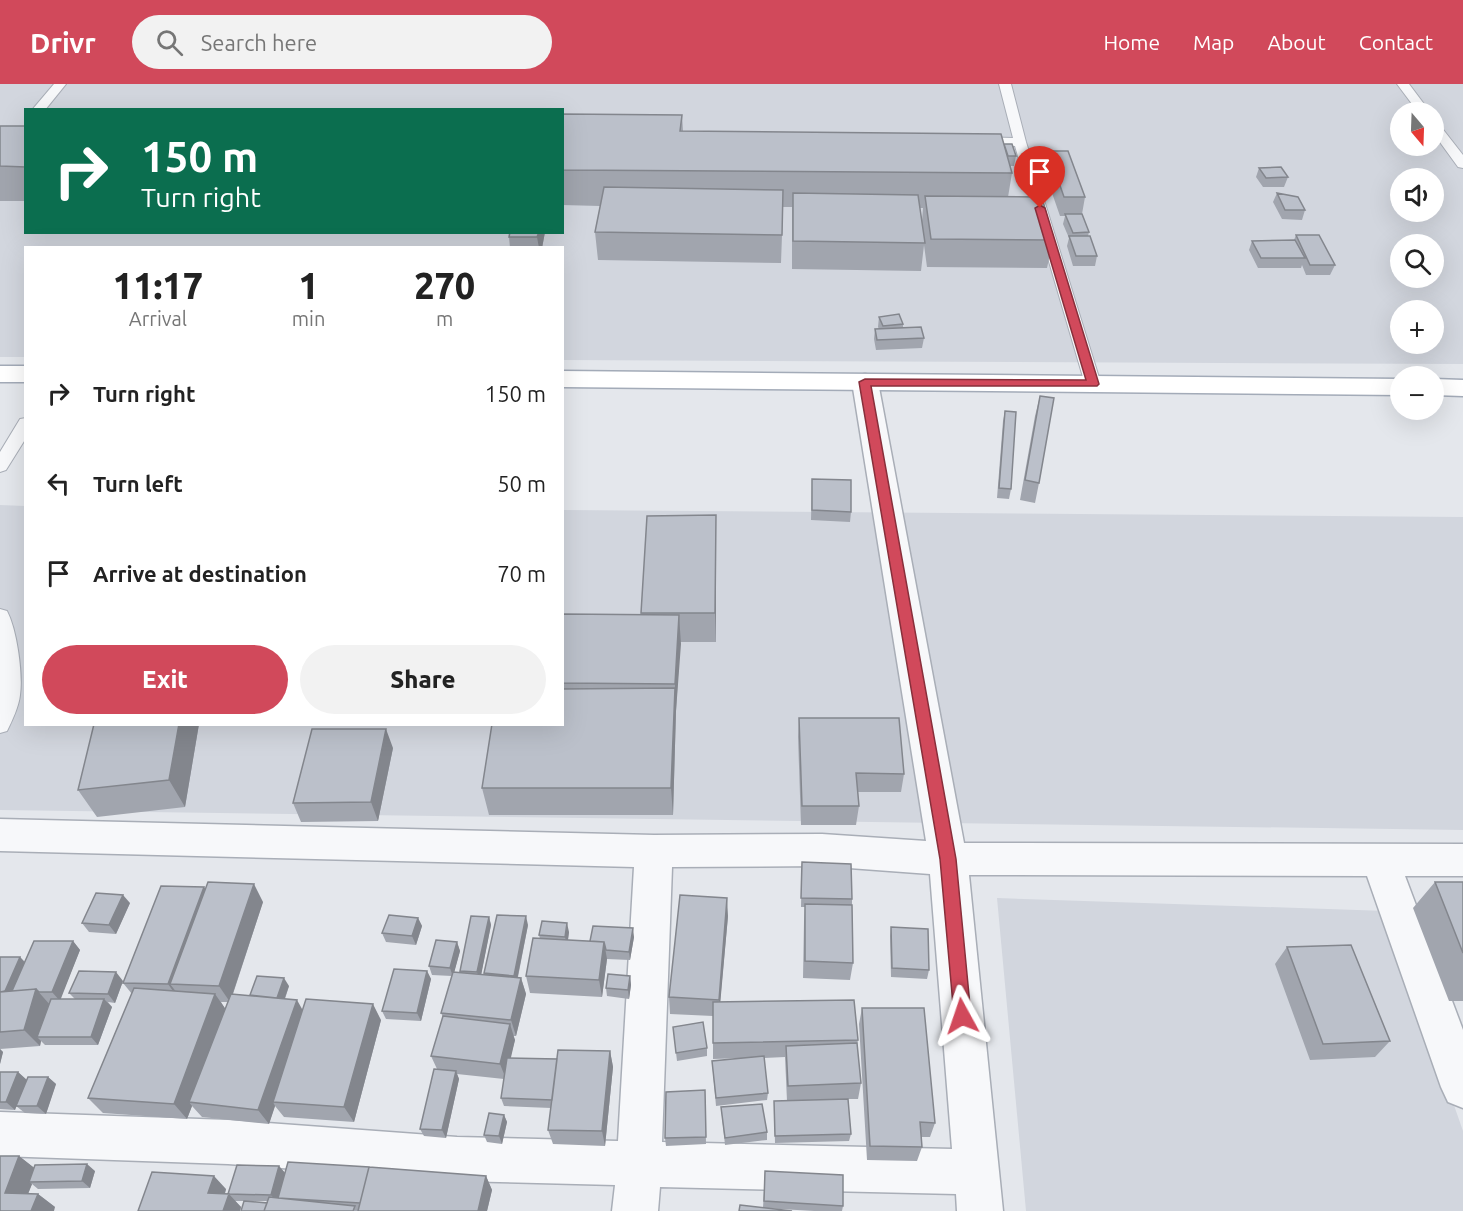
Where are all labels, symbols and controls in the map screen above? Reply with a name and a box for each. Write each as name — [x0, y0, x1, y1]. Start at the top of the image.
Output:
search box — [132, 15, 552, 69]
icon: search — [153, 26, 186, 59]
text: Drivr — [30, 27, 96, 58]
text: Search here — [201, 30, 317, 55]
text: Home — [1103, 30, 1160, 54]
text: Map — [1193, 30, 1234, 54]
text: About — [1267, 30, 1326, 54]
text: Contact — [1359, 30, 1433, 54]
north arrow — [1390, 102, 1444, 156]
map controls — [1390, 102, 1444, 420]
icon: right — [42, 132, 120, 210]
text: 150 m — [141, 133, 258, 180]
pin — [1014, 146, 1065, 208]
icon: arrive — [1023, 155, 1056, 188]
button: sound — [1390, 168, 1444, 222]
text: Turn right — [141, 182, 261, 212]
button: search — [1390, 234, 1444, 288]
text: 11:17 — [113, 265, 203, 306]
text: 1 — [298, 265, 319, 306]
text: 270 — [414, 265, 475, 306]
button: + — [1390, 300, 1444, 354]
text: Arrival — [129, 307, 187, 330]
text: min — [292, 307, 325, 330]
text: m — [436, 307, 453, 330]
button: − — [1390, 366, 1444, 420]
icon: right — [42, 377, 75, 410]
text: Turn right — [93, 381, 195, 406]
text: 150 m — [485, 381, 546, 406]
icon: left — [42, 467, 75, 500]
text: Turn left — [93, 471, 183, 496]
text: 50 m — [497, 471, 546, 496]
icon: arrive — [42, 557, 75, 590]
text: Arrive at destination — [93, 561, 307, 586]
text: 70 m — [497, 561, 546, 586]
button: Exit — [42, 645, 288, 714]
button: Share — [300, 645, 546, 714]
position arrow — [930, 984, 994, 1048]

